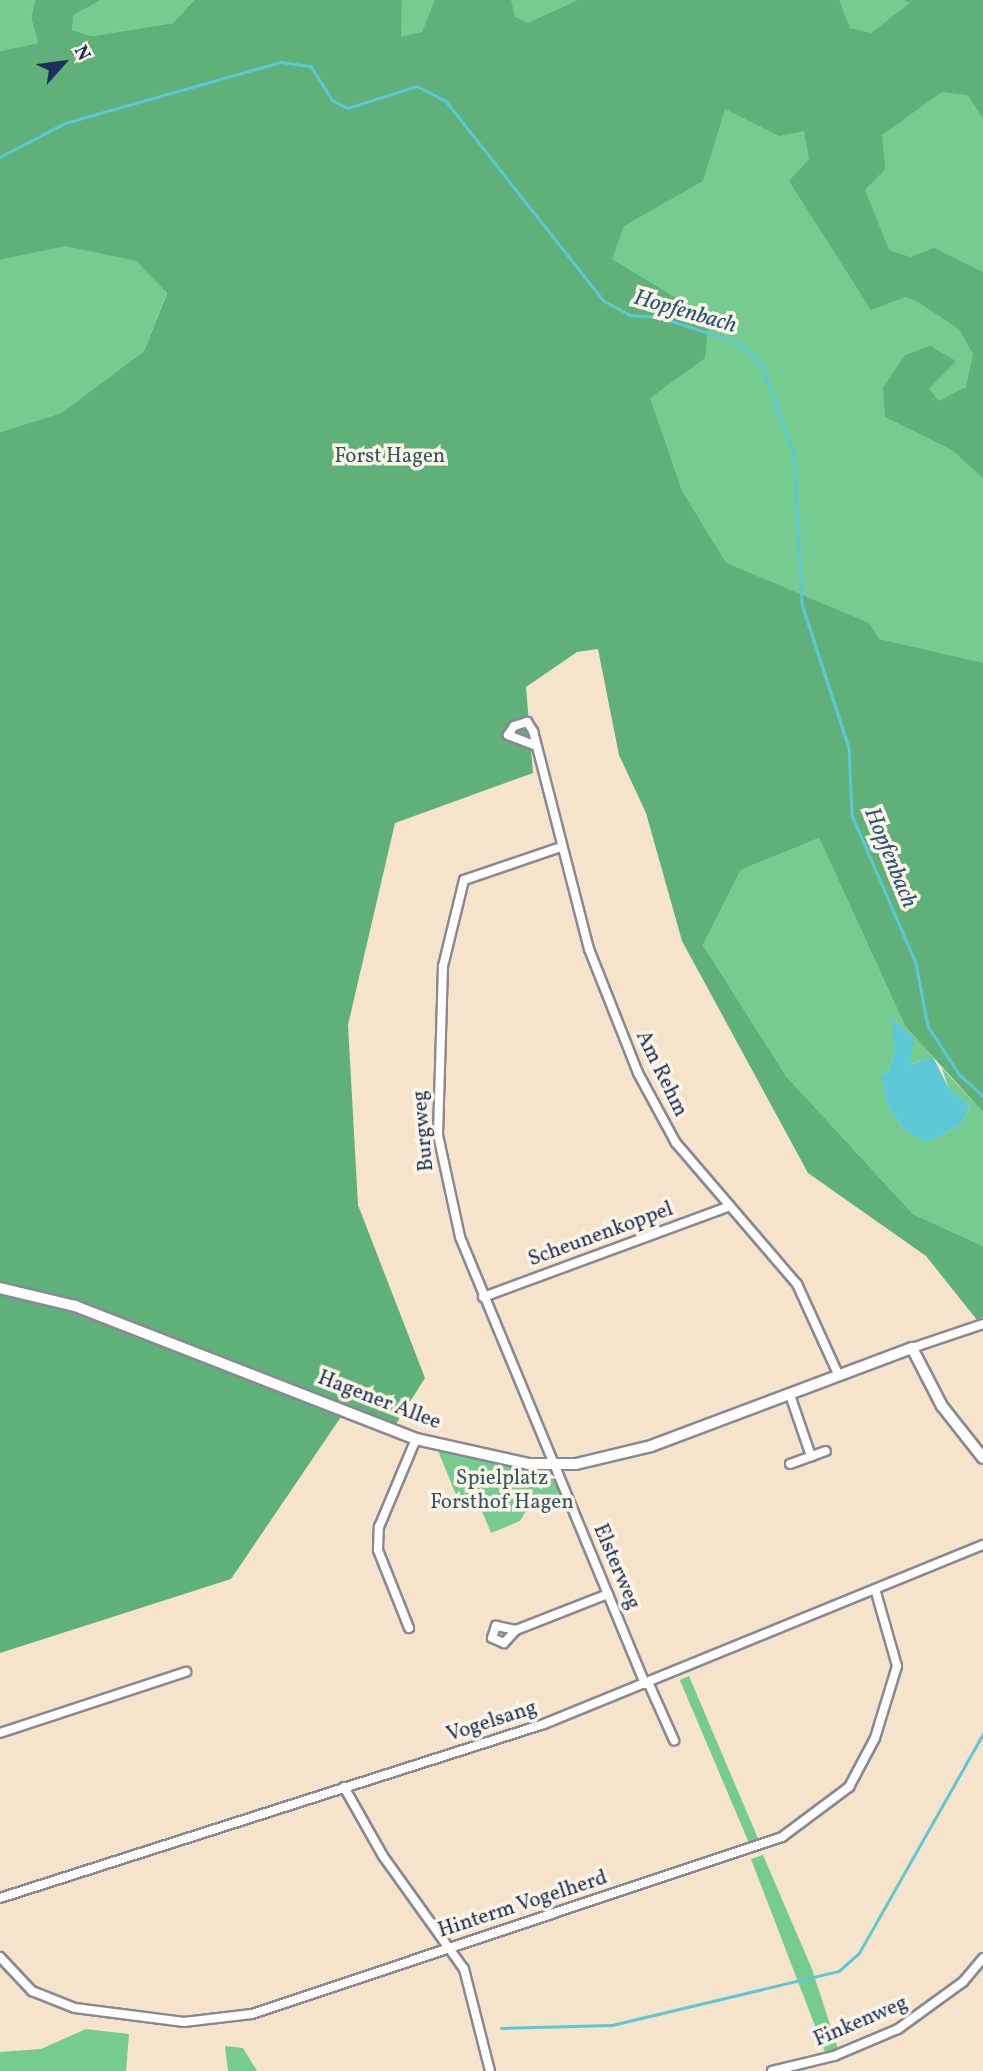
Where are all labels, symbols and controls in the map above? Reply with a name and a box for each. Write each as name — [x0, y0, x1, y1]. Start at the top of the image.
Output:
north arrow — [28, 28, 98, 98]
text: N — [67, 41, 96, 65]
water label: Hopfenbach — [630, 284, 740, 340]
park label: Forst Hagen — [335, 444, 445, 470]
water label: Hopfenbach — [857, 804, 923, 912]
street label: Am Rehm — [629, 1027, 693, 1121]
street label: Burgweg — [408, 1089, 440, 1173]
street label: Scheunenkoppel — [525, 1197, 677, 1273]
street label: Hagener Allee — [314, 1366, 444, 1436]
park label: Spielplatz Forsthof Hagen — [431, 1466, 573, 1516]
street label: Elsterweg — [587, 1520, 645, 1614]
street label: Vogelsang — [444, 1696, 540, 1748]
street label: Hinterm Vogelherd — [435, 1866, 611, 1944]
street label: Finkenweg — [810, 1991, 912, 2053]

